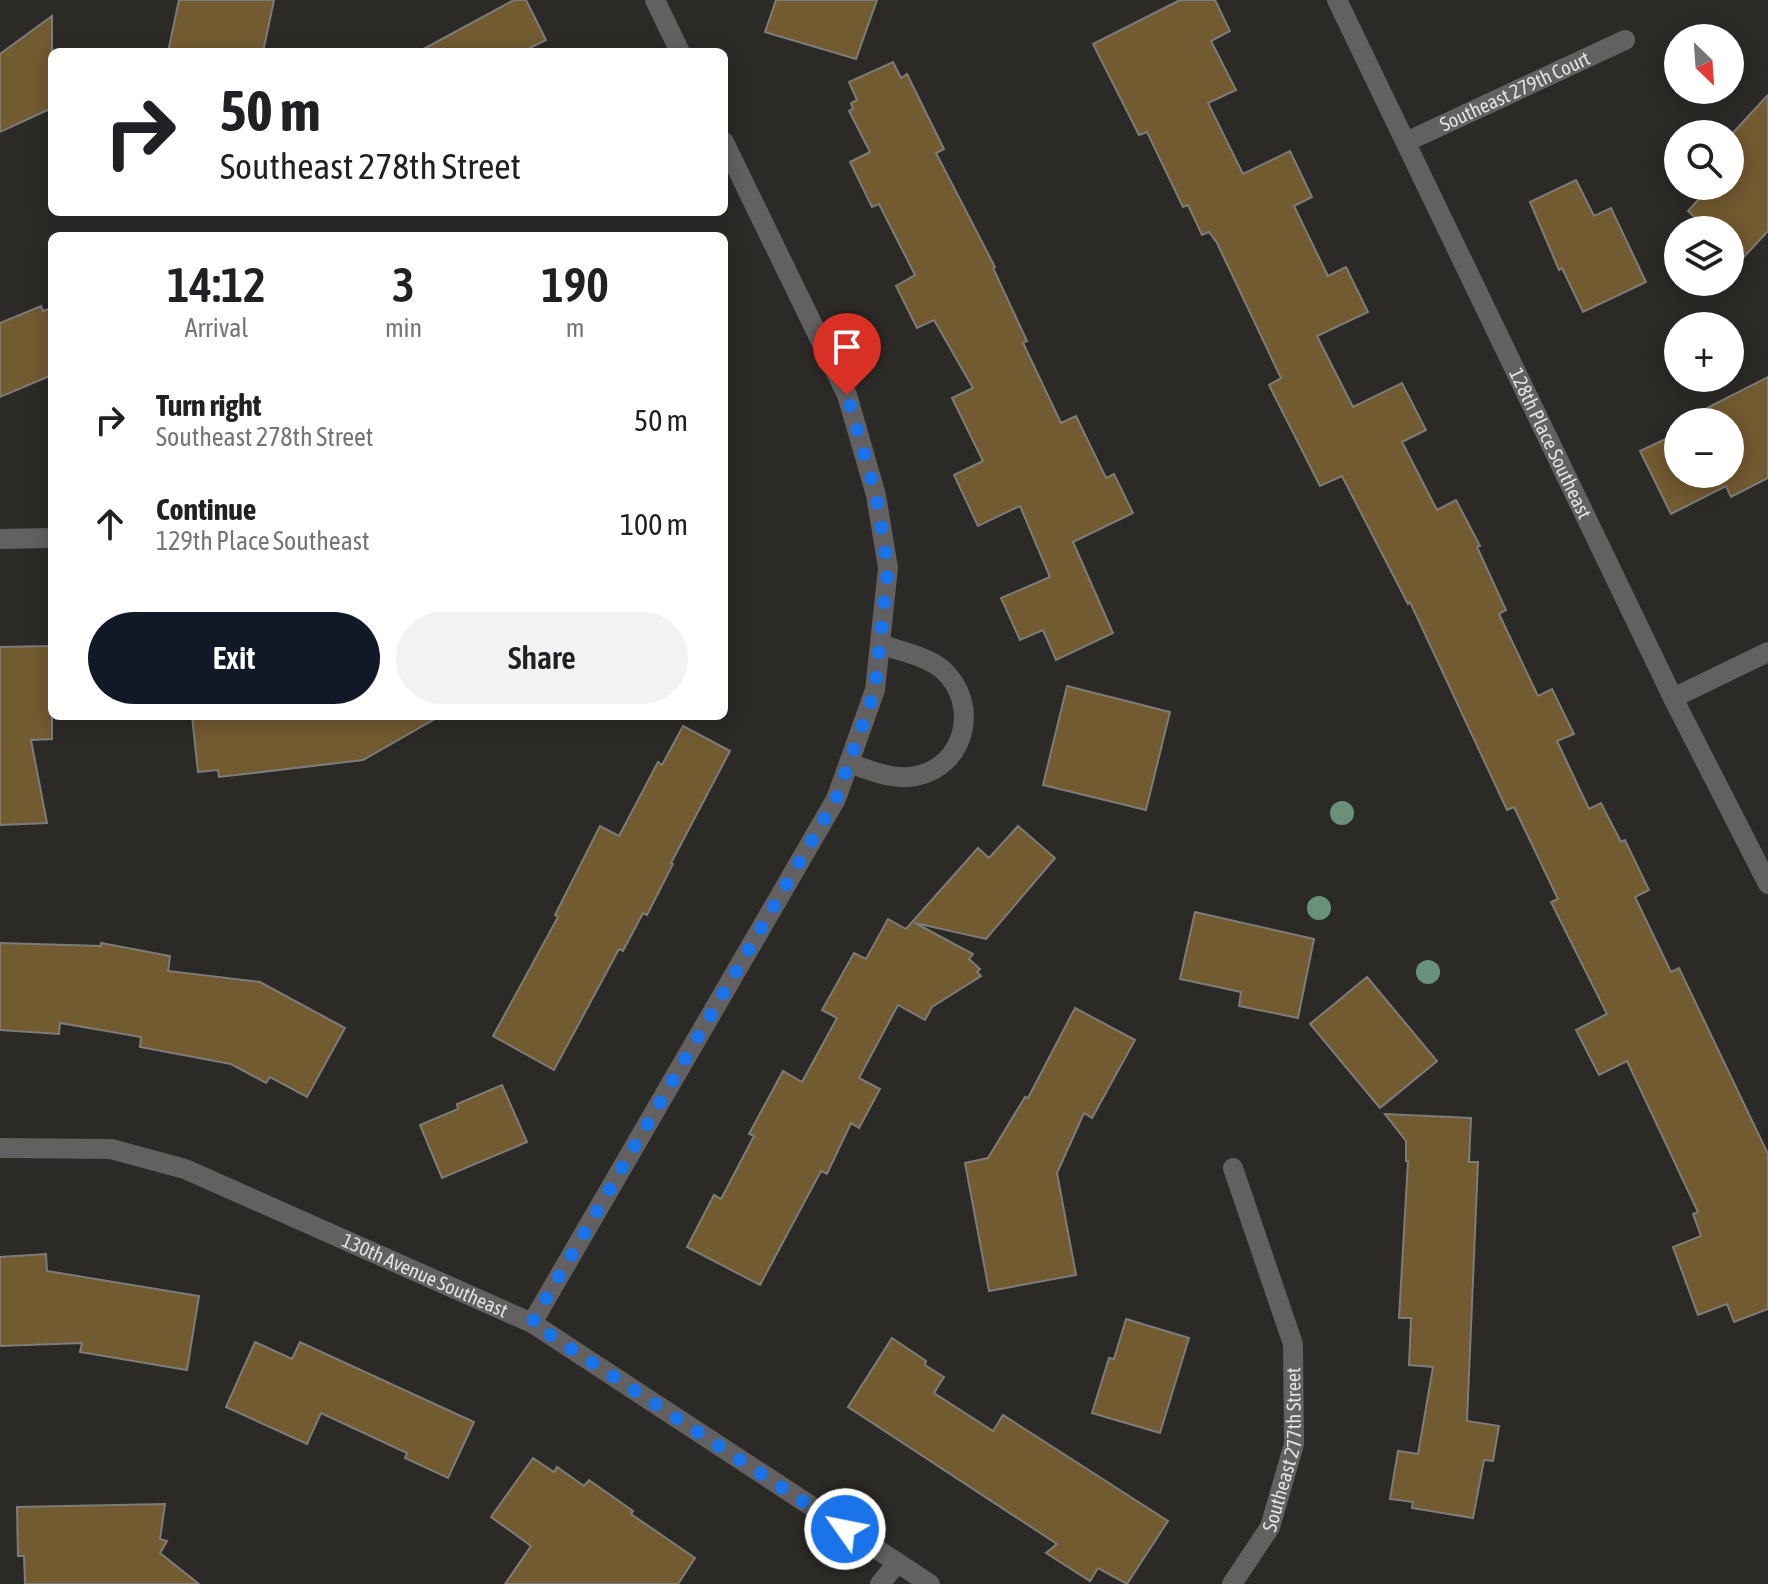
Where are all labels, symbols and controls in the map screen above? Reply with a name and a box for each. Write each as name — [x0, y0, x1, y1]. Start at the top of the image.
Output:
north arrow — [1664, 24, 1744, 104]
map controls — [1664, 24, 1744, 488]
street label: Southeast 279th Court — [1436, 46, 1593, 136]
text: 50 m — [220, 79, 321, 143]
icon: right — [88, 80, 192, 184]
button: search — [1664, 120, 1744, 200]
text: Southeast 278th Street — [220, 145, 521, 187]
button: layers — [1664, 216, 1744, 296]
text: 14:12 — [167, 257, 266, 312]
text: 3 — [392, 257, 415, 312]
text: 190 — [541, 257, 609, 312]
button: + — [1664, 312, 1744, 392]
text: Arrival — [185, 313, 248, 343]
text: min — [385, 313, 422, 343]
text: m — [566, 313, 584, 343]
pin — [813, 313, 881, 395]
icon: arrive — [825, 325, 869, 369]
street label: 128th Place Southeast — [1505, 364, 1597, 522]
text: Turn right — [156, 388, 262, 422]
icon: right — [88, 398, 132, 442]
text: 50 m — [634, 403, 688, 437]
button: − — [1664, 408, 1744, 488]
text: Southeast 278th Street — [156, 422, 373, 452]
text: Continue — [156, 492, 256, 526]
icon: ahead — [88, 502, 132, 546]
text: 100 m — [620, 507, 688, 541]
text: 129th Place Southeast — [156, 526, 369, 556]
button: Exit — [88, 612, 380, 704]
button: Share — [396, 612, 688, 704]
street label: 130th Avenue Southeast — [339, 1228, 512, 1322]
street label: Southeast 277th Street — [1257, 1367, 1305, 1534]
position arrow — [803, 1487, 887, 1571]

